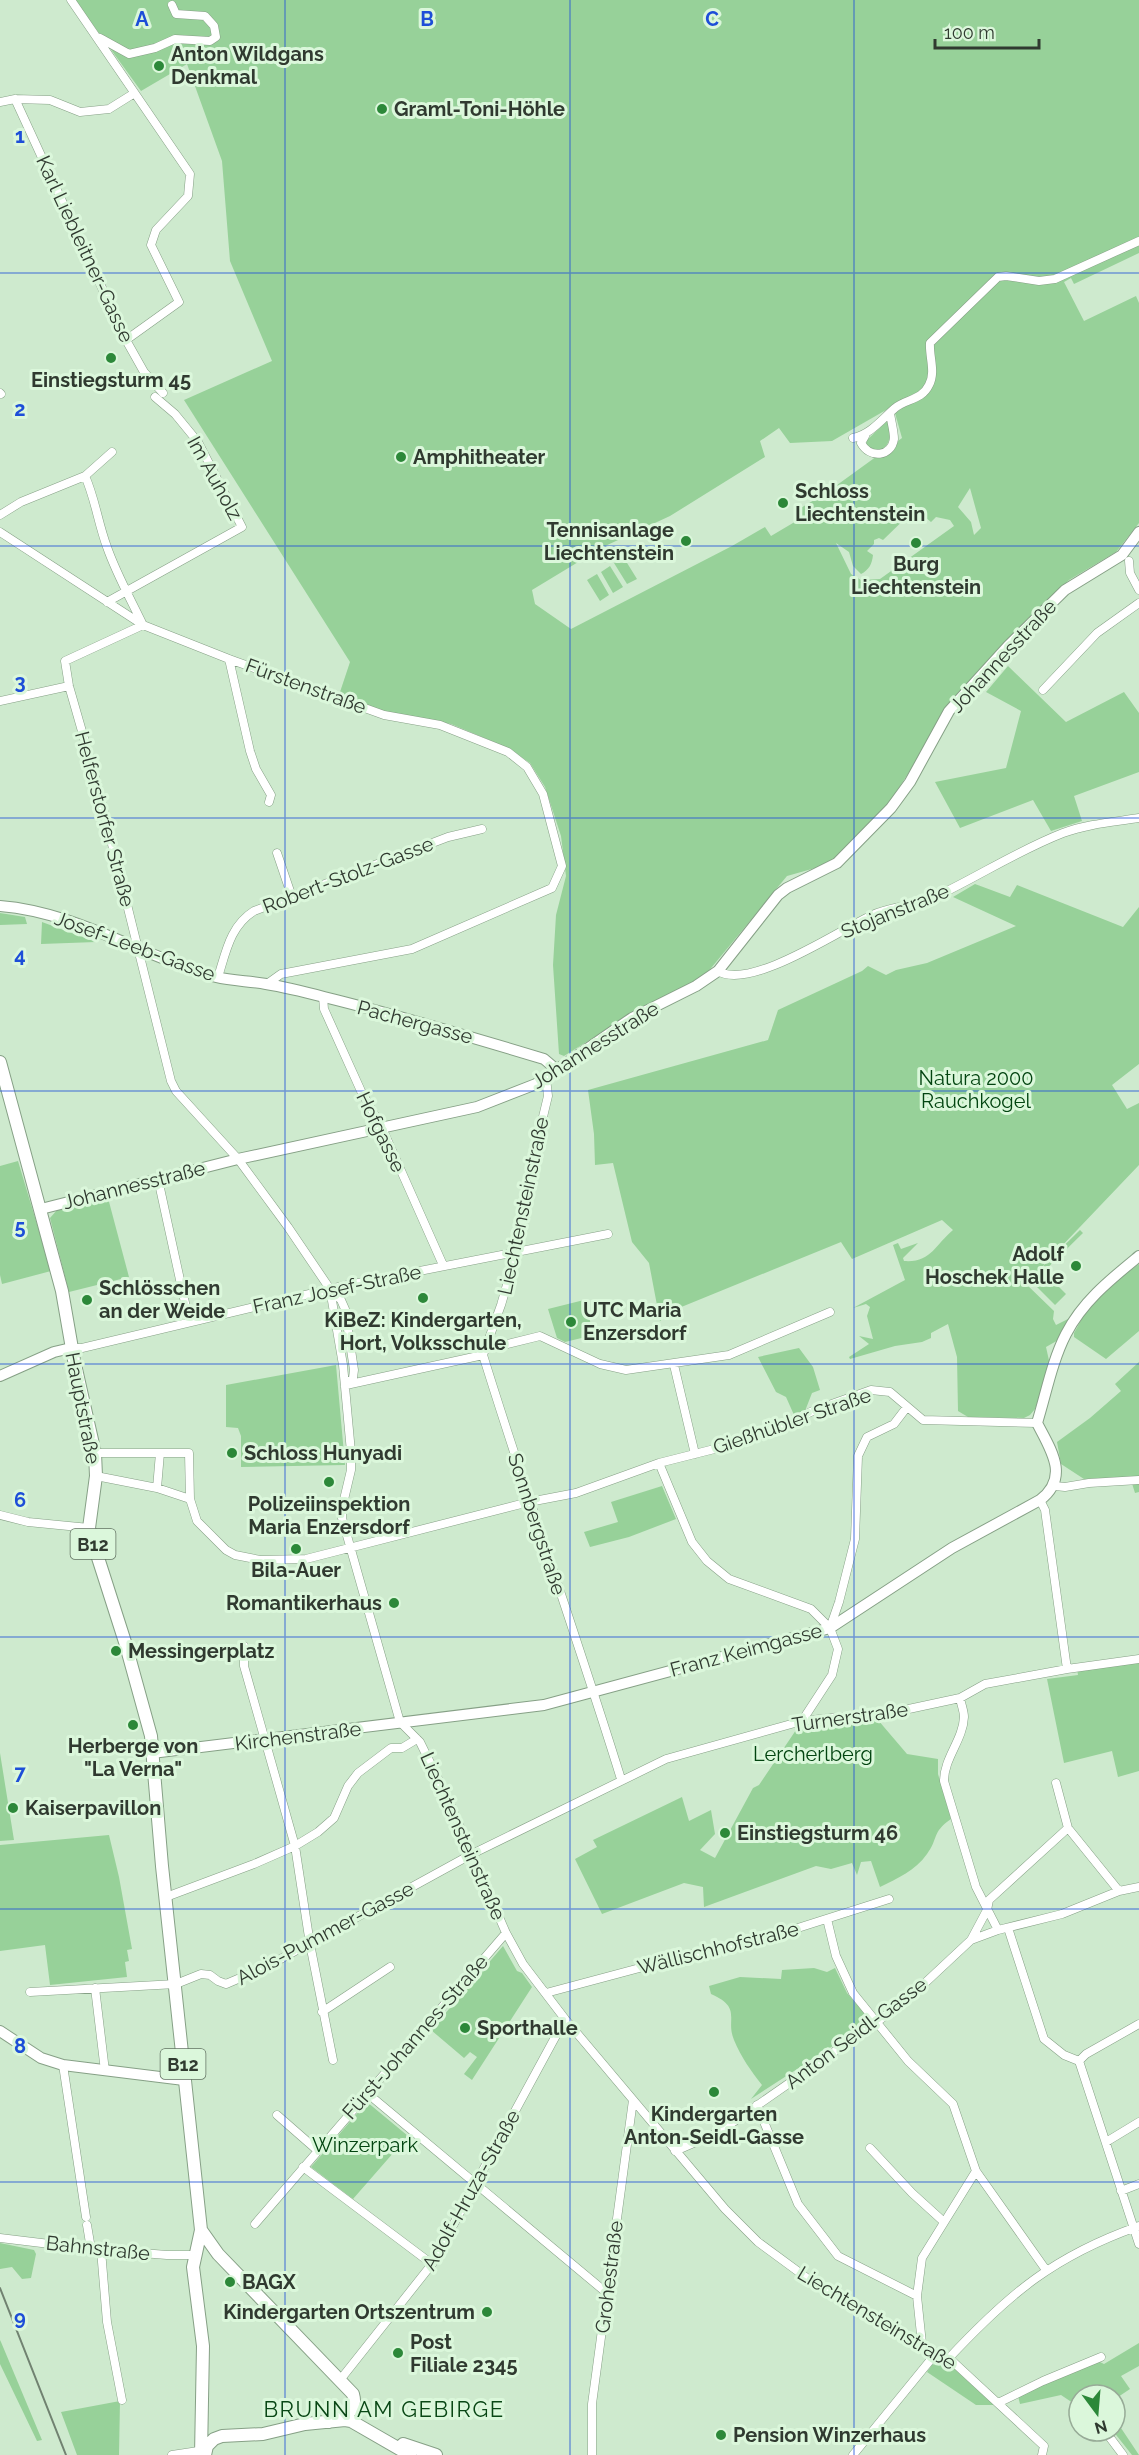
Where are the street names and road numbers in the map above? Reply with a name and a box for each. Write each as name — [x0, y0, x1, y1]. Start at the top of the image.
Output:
street label: Karl Liebleitner-Gasse — [31, 152, 139, 347]
street label: Im Auholz — [182, 432, 248, 524]
street label: Johannesstraße — [945, 594, 1062, 717]
street label: Fürstenstraße — [242, 653, 370, 719]
street label: Helferstorfer Straße — [70, 729, 140, 910]
street label: Robert-Stolz-Gasse — [259, 831, 437, 919]
street label: Stojanstraße — [837, 878, 953, 944]
street label: Josef-Leeb-Gasse — [51, 906, 219, 986]
street label: Pachergasse — [355, 995, 476, 1049]
street label: Johannesstraße — [527, 996, 663, 1094]
street label: Hofgasse — [351, 1088, 411, 1177]
street label: Liechtensteinstraße — [492, 1115, 554, 1297]
street label: Johannesstraße — [60, 1156, 208, 1214]
street label: Franz Josef-Straße — [251, 1259, 424, 1319]
street label: Hauptstraße — [60, 1350, 106, 1466]
street label: Gießhübler Straße — [710, 1383, 874, 1459]
street label: Sonnbergstraße — [503, 1450, 571, 1598]
road number: B12 — [70, 1529, 116, 1559]
street label: Franz Keimgasse — [667, 1618, 825, 1682]
street label: Turnerstraße — [790, 1697, 910, 1737]
street label: Kirchenstraße — [234, 1716, 363, 1756]
street label: Liechtensteinstraße — [415, 1748, 511, 1924]
street label: Alois-Pummer-Gasse — [232, 1876, 418, 1990]
street label: Wällischhofstraße — [635, 1916, 801, 1980]
street label: Fürst-Johannes-Straße — [337, 1950, 493, 2124]
street label: Anton Seidl-Gasse — [781, 1972, 932, 2094]
road number: B12 — [160, 2049, 206, 2079]
street label: Adolf-Hruza-Straße — [417, 2105, 525, 2274]
street label: Grohestraße — [590, 2219, 628, 2335]
street label: Bahnstraße — [45, 2231, 151, 2265]
street label: Liechtensteinstraße — [793, 2261, 961, 2375]

